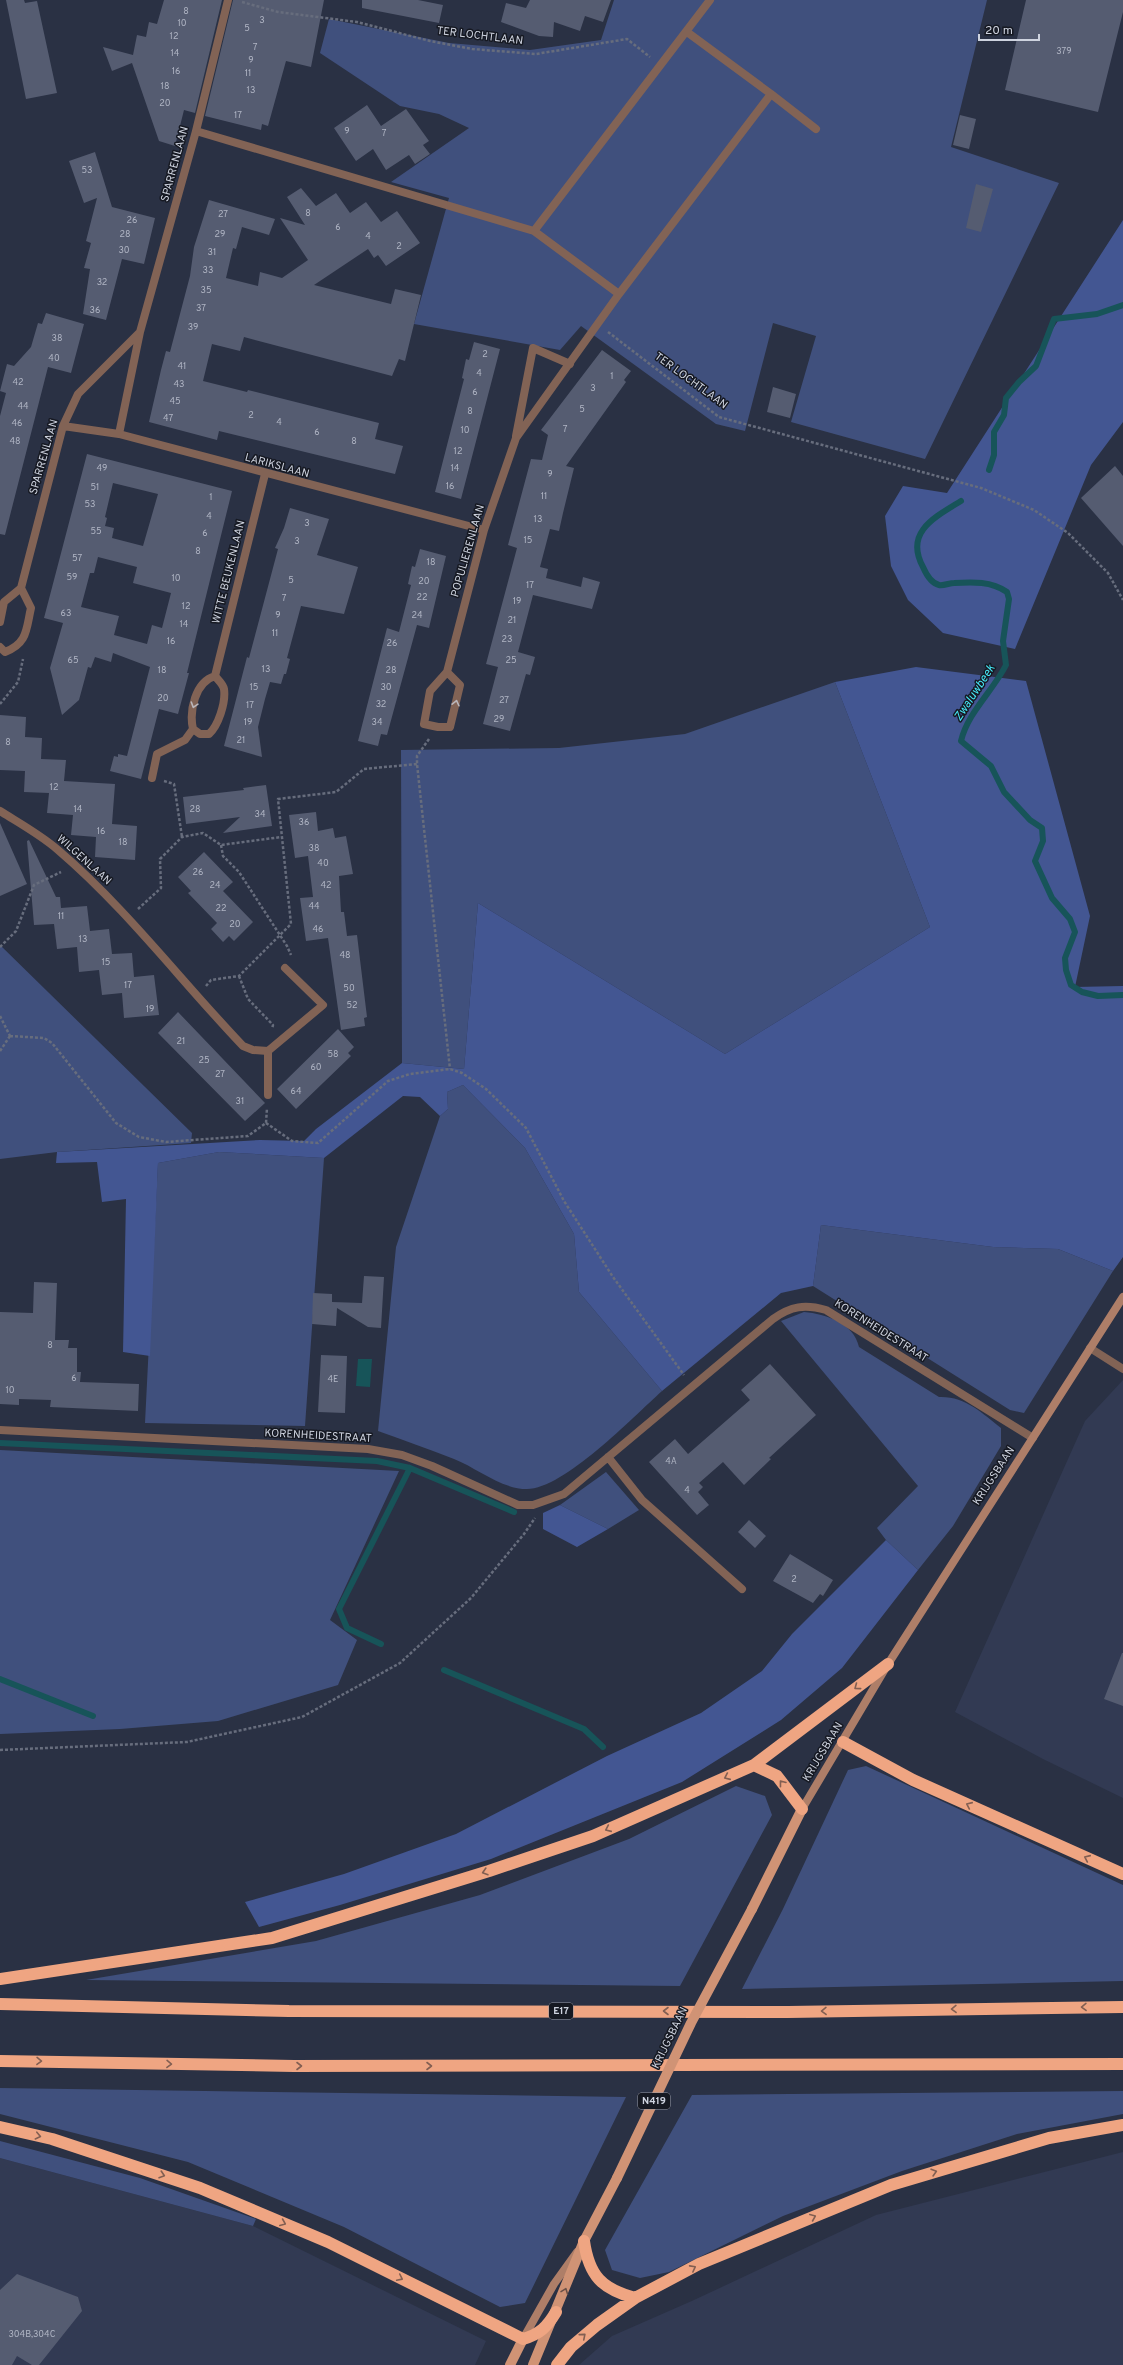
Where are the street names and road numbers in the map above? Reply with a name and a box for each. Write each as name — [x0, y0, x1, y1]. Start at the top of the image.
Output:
street label: TER LOCHTLAAN — [436, 24, 524, 48]
street label: SPARRENLAAN — [158, 125, 192, 203]
street label: TER LOCHTLAAN — [652, 350, 730, 412]
street label: SPARRENLAAN — [27, 418, 61, 496]
street label: LARIKSLAAN — [243, 451, 311, 481]
street label: POPULIERENLAAN — [448, 503, 488, 599]
street label: WITTE BEUKENLAAN — [209, 519, 249, 625]
street label: WILGENLAAN — [54, 832, 114, 888]
street label: KORENHEIDESTRAAT — [832, 1297, 930, 1365]
street label: KORENHEIDESTRAAT — [264, 1426, 372, 1446]
street label: KRIJGSBAAN — [970, 1444, 1018, 1508]
street label: KRIJGSBAAN — [800, 1720, 846, 1784]
road number: E17 — [549, 2003, 573, 2019]
street label: KRIJGSBAAN — [649, 2005, 691, 2071]
road number: N419 — [638, 2093, 670, 2109]

